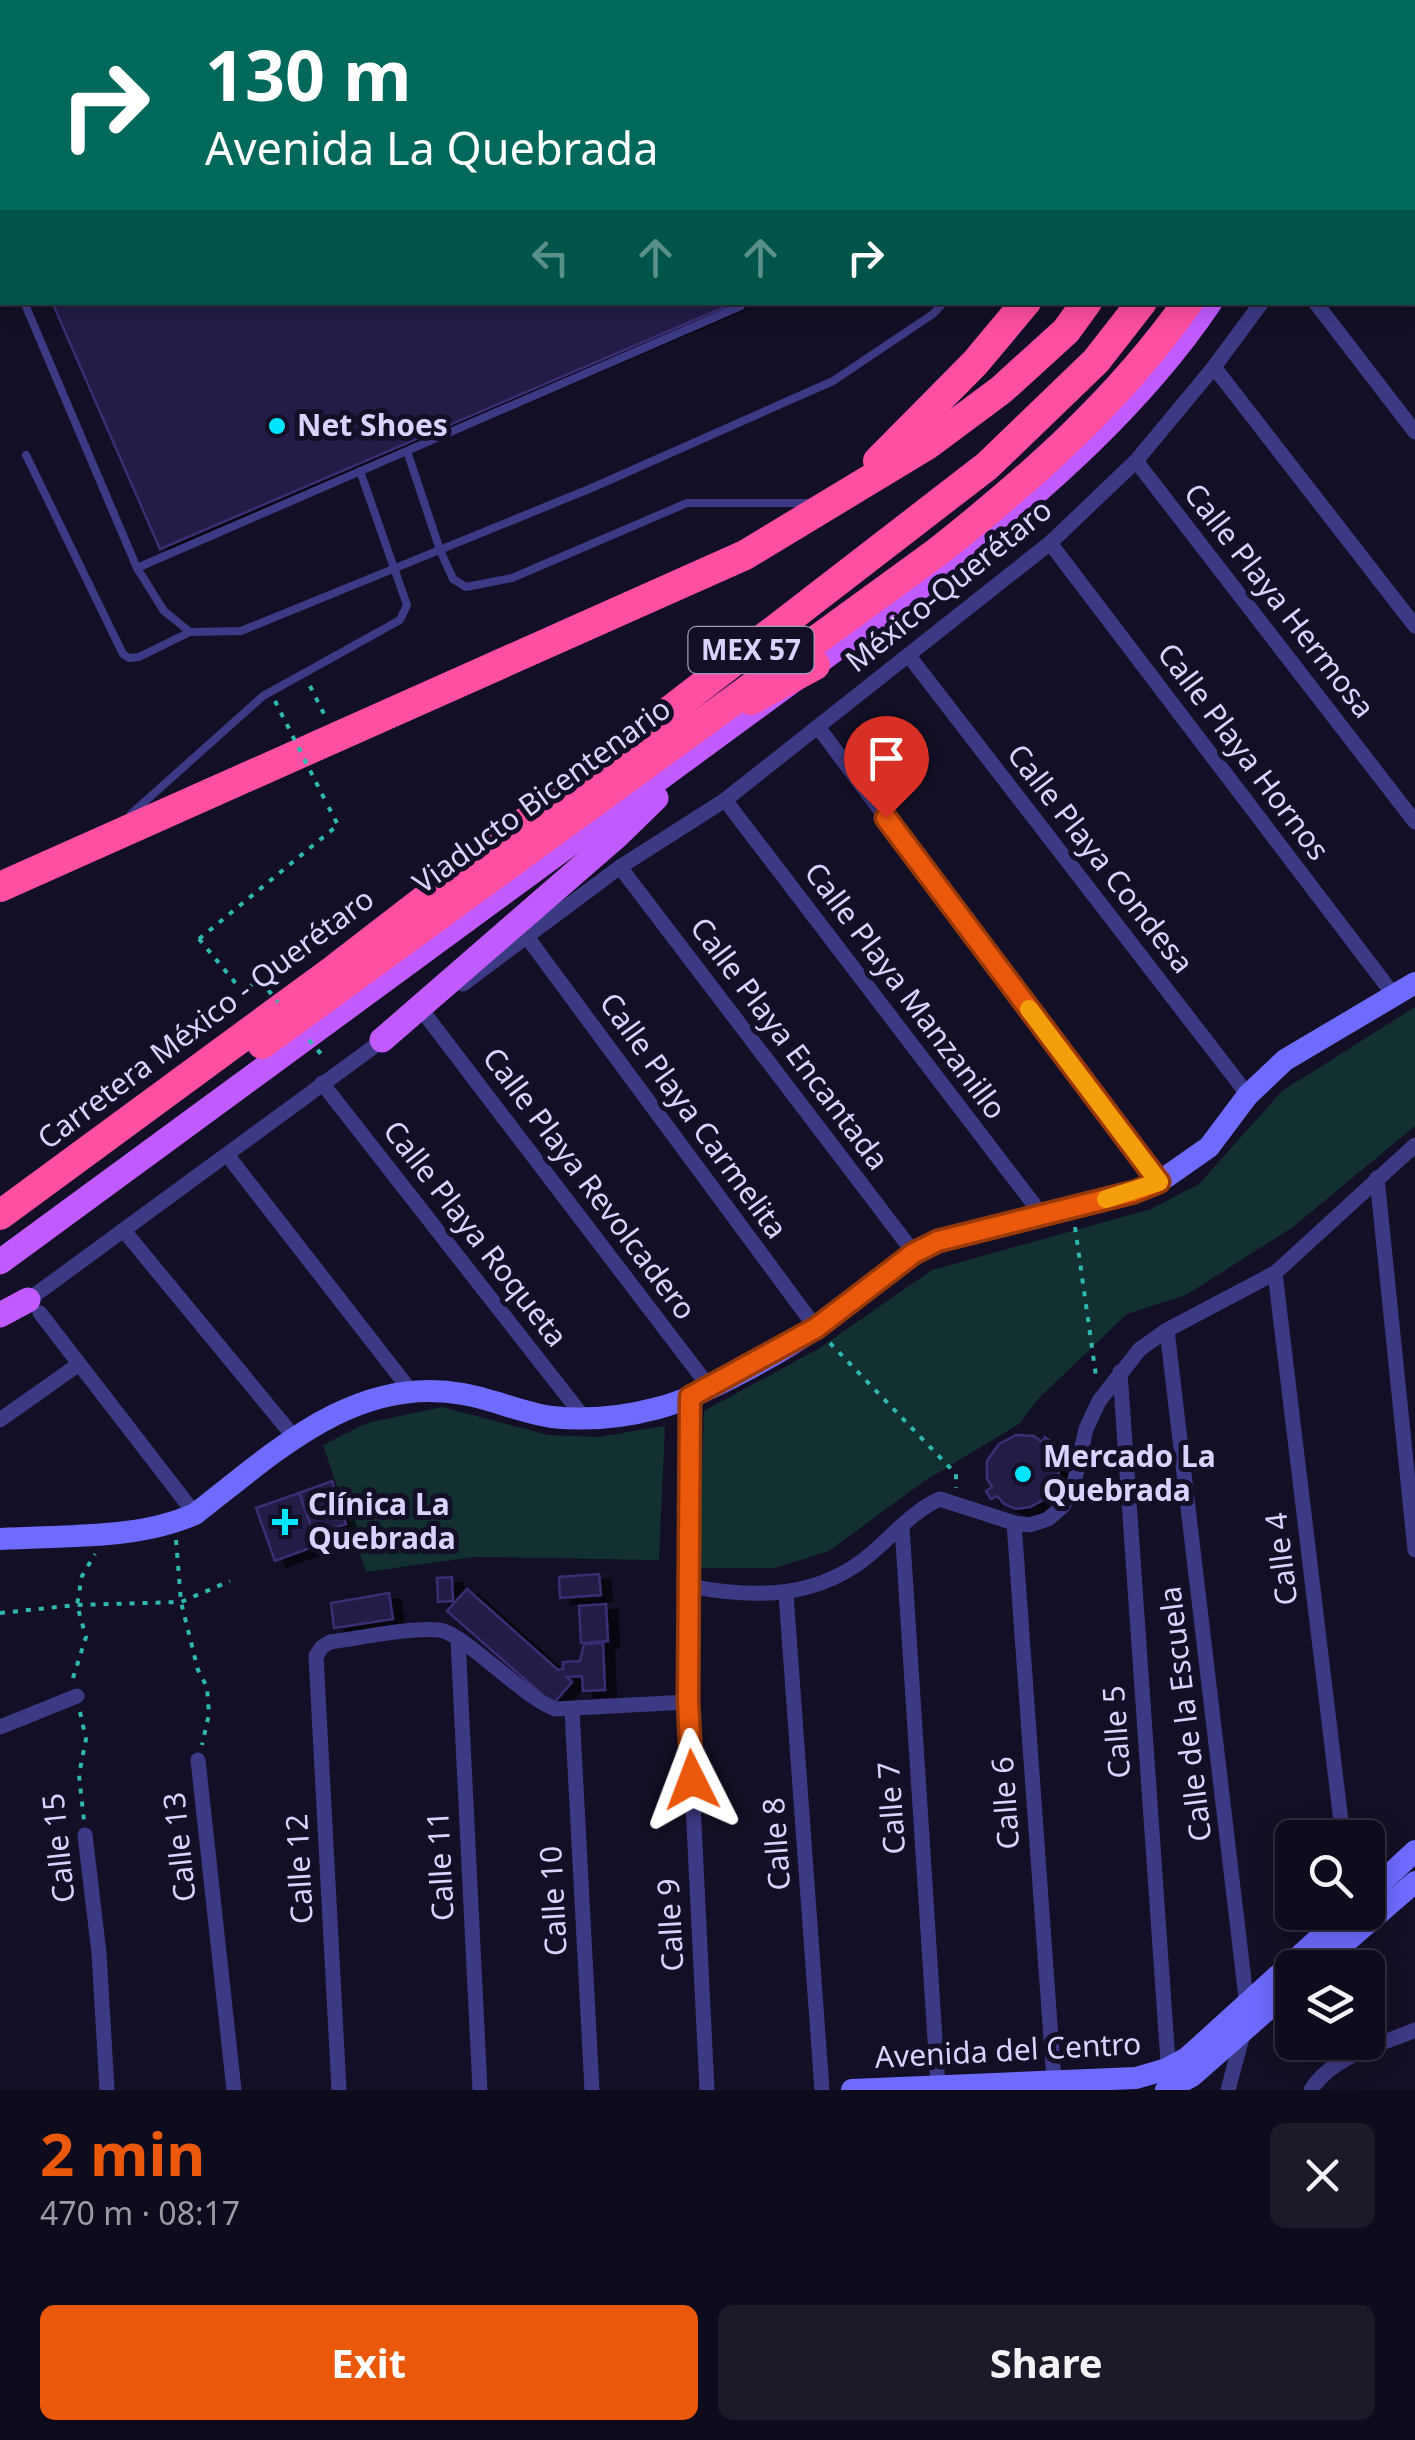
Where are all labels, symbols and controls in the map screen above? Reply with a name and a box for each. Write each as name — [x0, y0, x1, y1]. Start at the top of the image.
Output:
text: 130 m — [205, 26, 412, 122]
icon: right — [40, 40, 170, 170]
text: Avenida La Quebrada — [205, 117, 658, 178]
icon: left — [523, 230, 578, 285]
icon: ahead — [628, 230, 683, 285]
icon: ahead — [733, 230, 788, 285]
icon: right — [838, 230, 893, 285]
place label: Net Shoes — [297, 404, 448, 445]
marker: Net Shoes — [266, 415, 288, 437]
street label: Calle Playa Hermosa — [1175, 474, 1385, 726]
street label: México-Querétaro — [836, 489, 1060, 681]
road number: MEX 57 — [688, 627, 814, 673]
street label: Calle Playa Hornos — [1149, 634, 1340, 868]
street label: Viaducto Bicentenario — [404, 687, 678, 902]
pin — [844, 716, 929, 819]
icon: arrive — [859, 731, 914, 786]
street label: Calle Playa Condesa — [999, 735, 1204, 981]
street label: Calle Playa Manzanillo — [796, 853, 1016, 1127]
street label: Carretera México - Querétaro — [29, 878, 382, 1158]
street label: Calle Playa Encantada — [682, 908, 899, 1178]
street label: Calle Playa Carmelita — [591, 984, 797, 1246]
street label: Calle Playa Revolcadero — [474, 1038, 706, 1328]
street label: Calle Playa Roqueta — [375, 1111, 578, 1355]
place label: Mercado La Quebrada — [1043, 1435, 1216, 1510]
marker: Mercado La Quebrada — [1012, 1463, 1034, 1485]
place label: Clínica La Quebrada — [308, 1483, 456, 1558]
marker: Clínica La Quebrada — [272, 1509, 298, 1535]
street label: Calle 4 — [1254, 1510, 1307, 1608]
street label: Calle de la Escuela — [1149, 1584, 1221, 1844]
street label: Calle 5 — [1092, 1684, 1139, 1780]
position arrow — [640, 1728, 744, 1832]
street label: Calle 6 — [981, 1755, 1028, 1851]
street label: Calle 7 — [867, 1760, 914, 1856]
street label: Calle 13 — [152, 1790, 205, 1904]
street label: Calle 15 — [31, 1791, 84, 1905]
street label: Calle 8 — [752, 1796, 799, 1892]
street label: Calle 11 — [416, 1810, 463, 1922]
street label: Calle 12 — [275, 1813, 322, 1925]
map controls — [1275, 1820, 1385, 2060]
button: search — [1275, 1820, 1385, 1930]
street label: Calle 10 — [529, 1845, 576, 1957]
street label: Calle 9 — [647, 1877, 692, 1973]
button: layers — [1275, 1950, 1385, 2060]
street label: Avenida del Centro — [874, 2022, 1142, 2077]
text: 2 min — [40, 2112, 205, 2194]
button: close — [1270, 2123, 1375, 2228]
text: 470 m · 08:17 — [40, 2191, 240, 2234]
button: Exit — [40, 2305, 698, 2420]
button: Share — [718, 2305, 1375, 2420]

